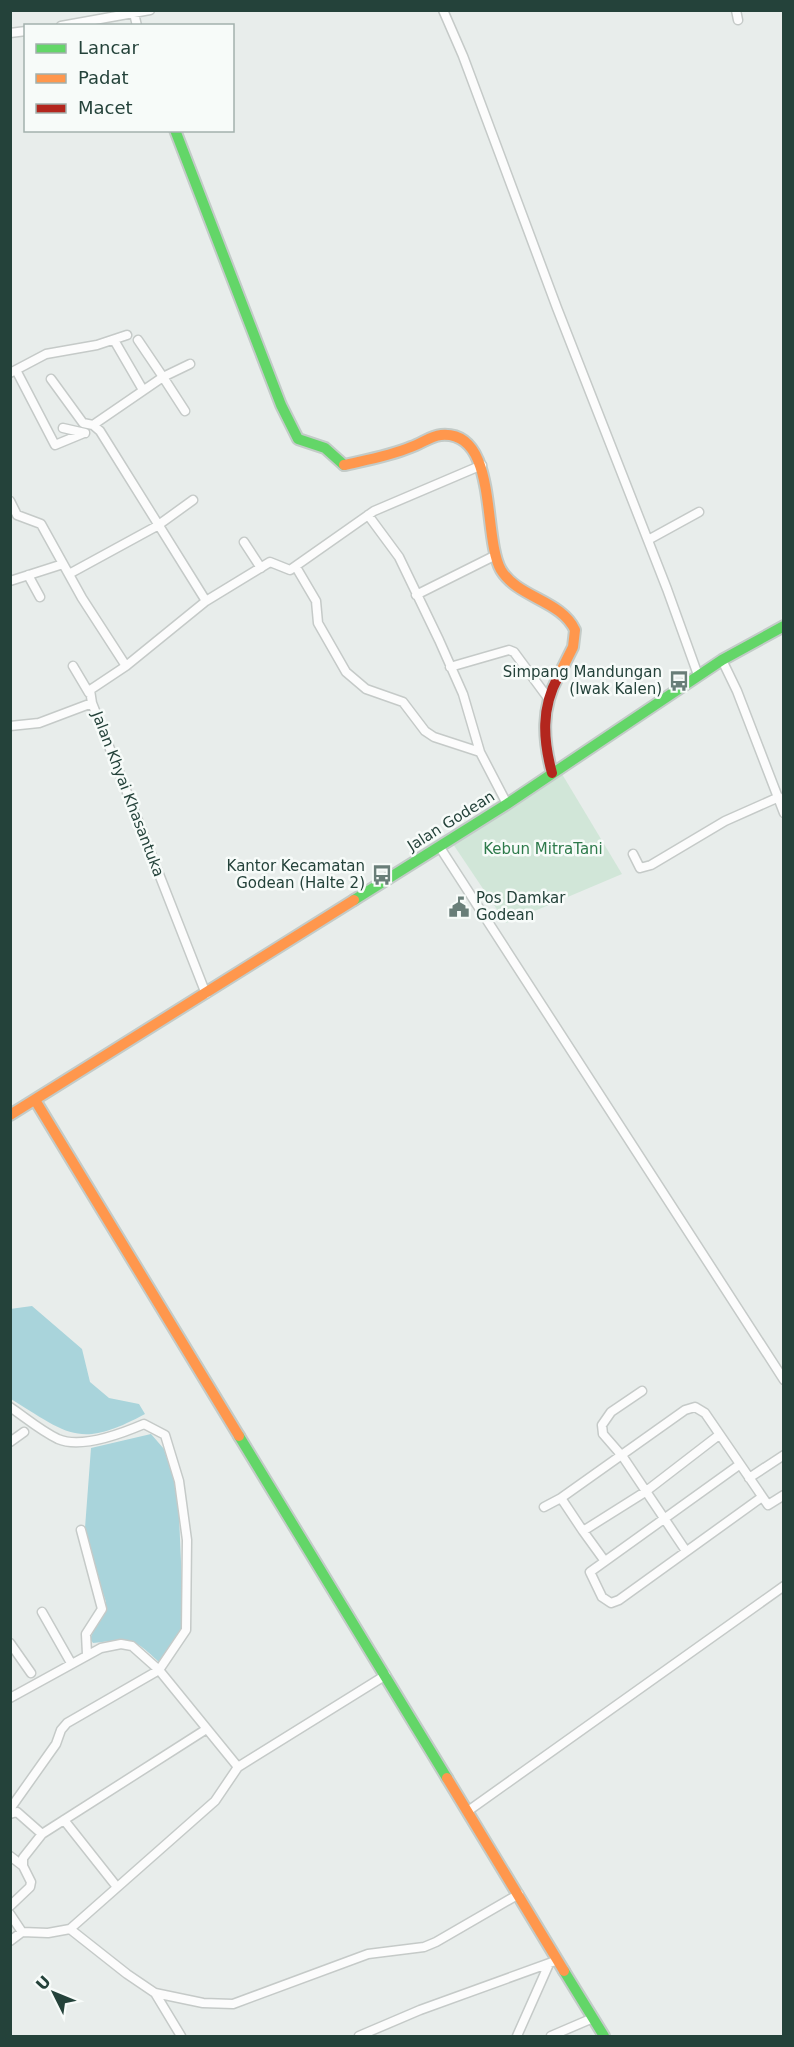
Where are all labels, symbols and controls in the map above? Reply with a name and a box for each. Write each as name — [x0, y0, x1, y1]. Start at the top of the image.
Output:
legend — [24, 24, 234, 132]
text: Lancar — [78, 37, 139, 58]
text: Padat — [78, 67, 129, 88]
text: Macet — [78, 97, 133, 118]
place label: Simpang Mandungan (Iwak Kalen) — [503, 663, 662, 698]
bus stop icon: Simpang Mandungan (Iwak Kalen) — [667, 669, 691, 693]
street label: Jalan Khyai Khasantuka — [88, 708, 168, 879]
street label: Jalan Godean — [403, 787, 498, 856]
park label: Kebun MitraTani — [483, 840, 603, 858]
place label: Kantor Kecamatan Godean (Halte 2) — [227, 857, 365, 892]
bus stop icon: Kantor Kecamatan Godean (Halte 2) — [370, 863, 394, 887]
place label: Pos Damkar Godean — [476, 889, 566, 924]
public building icon: Pos Damkar Godean — [447, 895, 471, 919]
north arrow — [24, 1963, 84, 2023]
text: U — [32, 1972, 55, 1994]

